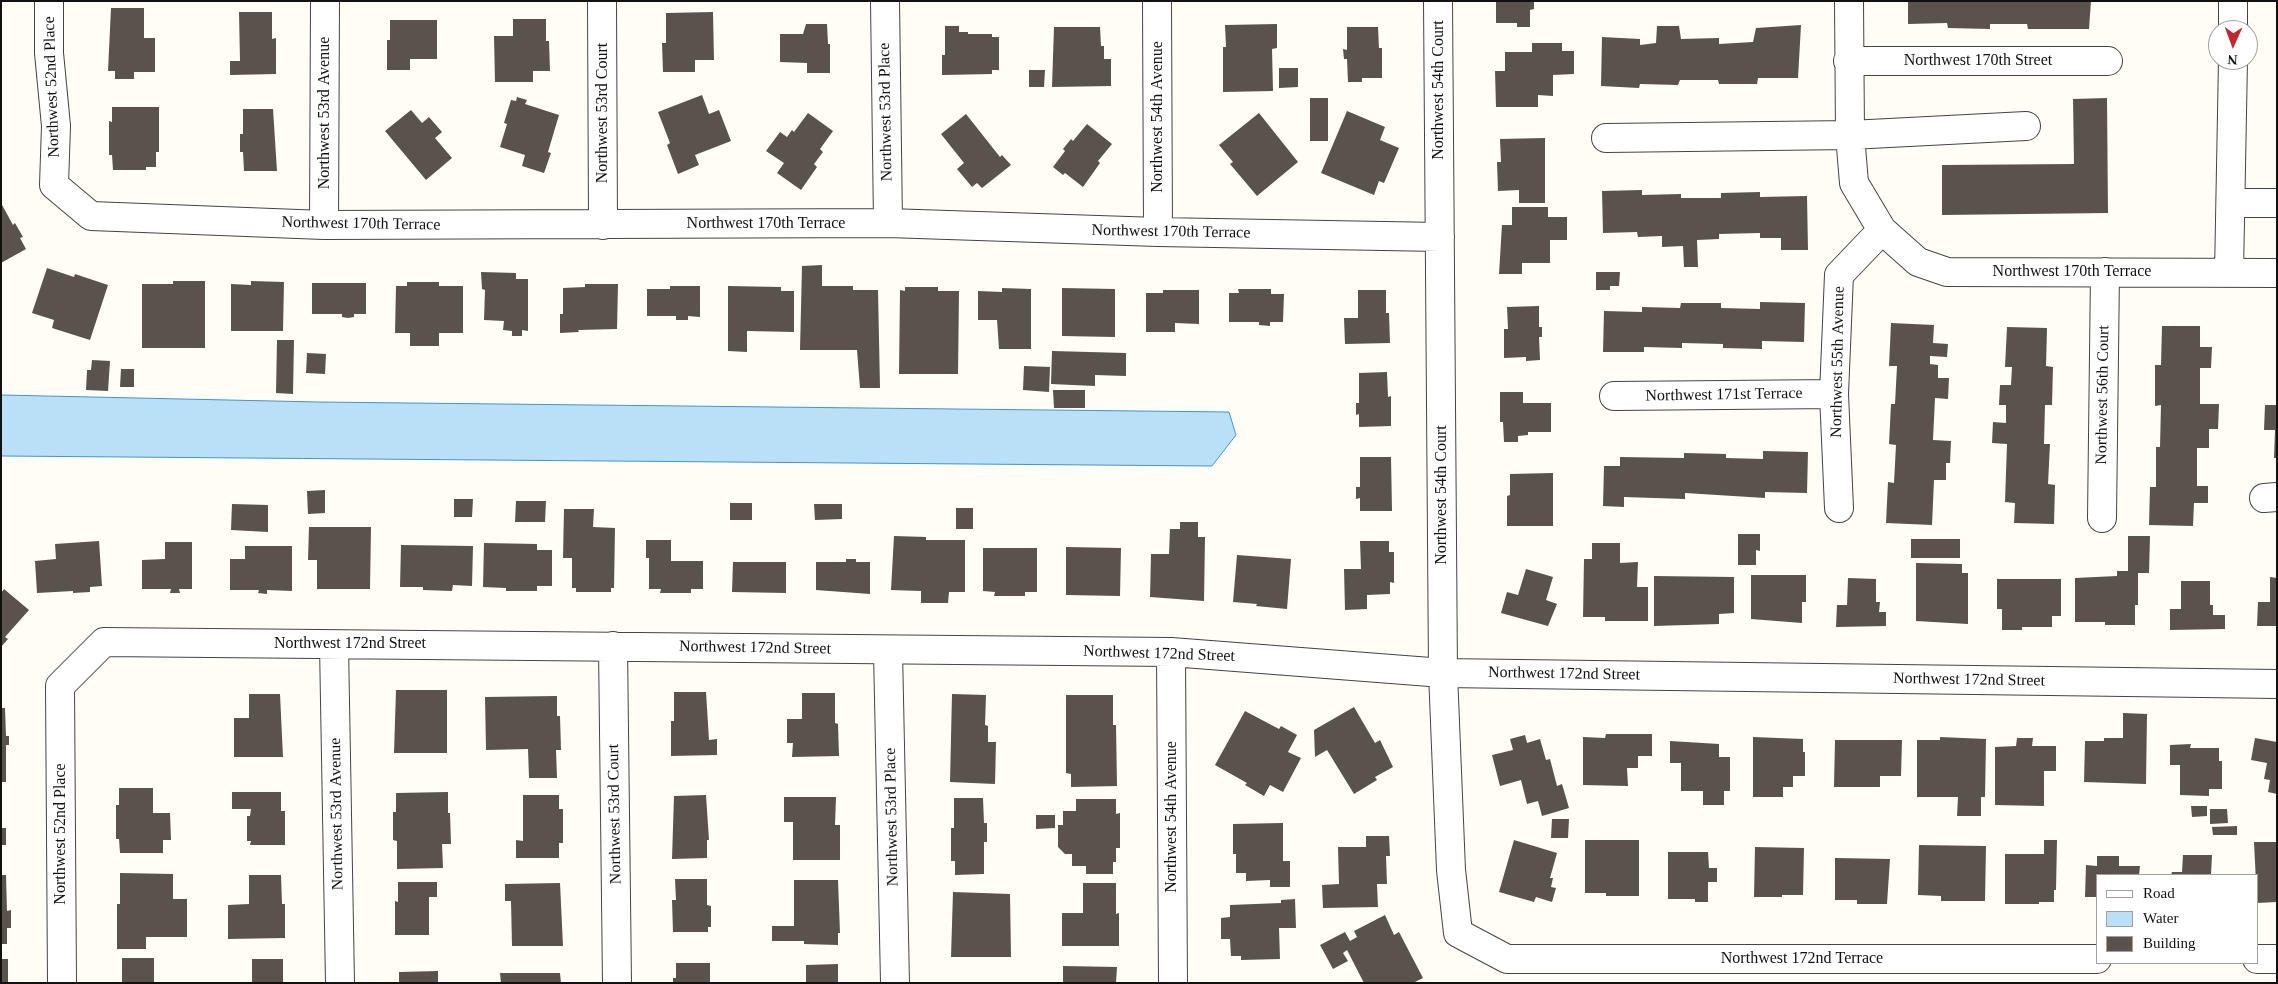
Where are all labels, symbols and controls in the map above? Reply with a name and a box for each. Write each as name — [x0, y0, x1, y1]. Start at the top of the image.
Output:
street label: Northwest 52nd Place — [40, 16, 64, 158]
street label: Northwest 54th Court — [1429, 20, 1449, 160]
north arrow — [2208, 20, 2258, 70]
street label: Northwest 53rd Avenue — [315, 37, 335, 189]
street label: Northwest 54th Avenue — [1148, 41, 1168, 193]
street label: Northwest 53rd Court — [593, 43, 613, 183]
street label: Northwest 53rd Place — [875, 43, 897, 181]
street label: Northwest 170th Street — [1904, 51, 2052, 71]
text: N — [2227, 52, 2238, 67]
street label: Northwest 170th Terrace — [281, 213, 441, 235]
street label: Northwest 170th Terrace — [687, 214, 845, 234]
street label: Northwest 170th Terrace — [1091, 221, 1251, 243]
street label: Northwest 170th Terrace — [1993, 262, 2151, 282]
street label: Northwest 55th Avenue — [1827, 286, 1849, 438]
street label: Northwest 56th Court — [2092, 325, 2114, 465]
street label: Northwest 171st Terrace — [1645, 384, 1803, 406]
street label: Northwest 54th Court — [1432, 425, 1452, 565]
street label: Northwest 172nd Street — [274, 634, 426, 654]
street label: Northwest 172nd Street — [679, 637, 831, 659]
street label: Northwest 172nd Street — [1083, 642, 1235, 666]
street label: Northwest 172nd Street — [1488, 663, 1640, 685]
street label: Northwest 172nd Street — [1893, 669, 2045, 691]
street label: Northwest 53rd Avenue — [326, 738, 348, 890]
street label: Northwest 54th Avenue — [1162, 741, 1182, 893]
street label: Northwest 53rd Court — [604, 744, 626, 884]
street label: Northwest 53rd Place — [881, 748, 903, 886]
street label: Northwest 52nd Place — [51, 763, 71, 905]
legend — [2096, 874, 2258, 964]
text: Road — [2143, 885, 2175, 901]
text: Water — [2143, 910, 2178, 926]
text: Building — [2143, 935, 2196, 951]
street label: Northwest 172nd Terrace — [1721, 949, 1883, 969]

